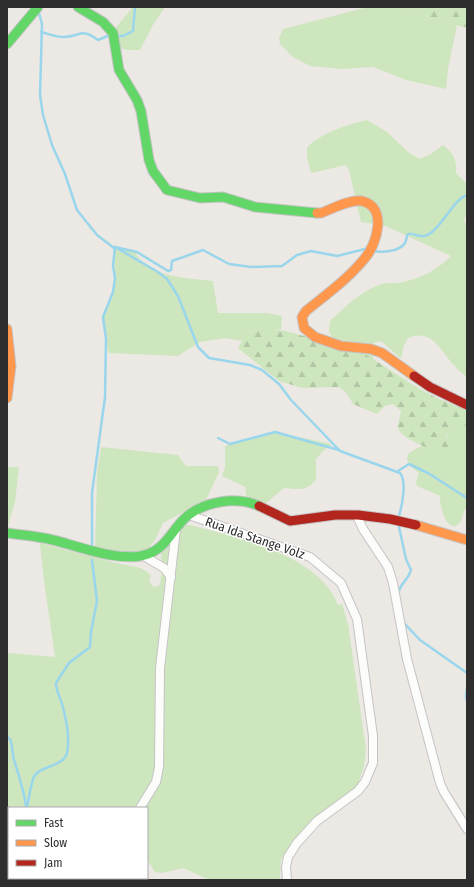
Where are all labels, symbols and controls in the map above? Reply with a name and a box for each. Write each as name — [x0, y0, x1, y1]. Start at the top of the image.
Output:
street label: Rua Ida Stange Volz — [203, 514, 307, 562]
legend — [8, 807, 148, 879]
text: Fast — [44, 816, 63, 830]
text: Slow — [44, 836, 67, 850]
text: Jam — [44, 856, 62, 870]

